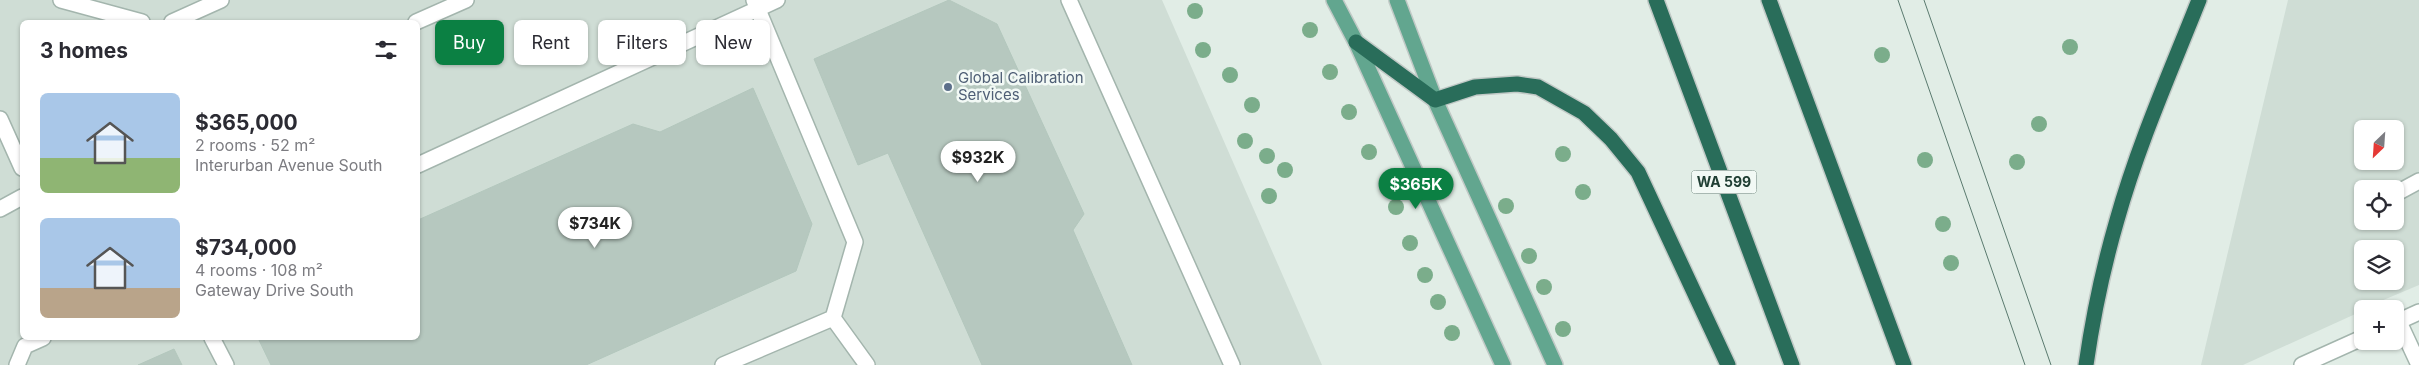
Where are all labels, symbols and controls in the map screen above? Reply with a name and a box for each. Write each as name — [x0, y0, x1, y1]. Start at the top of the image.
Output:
chip: Buy — [435, 20, 504, 65]
chip: Rent — [514, 20, 588, 65]
chip: Filters — [598, 20, 686, 65]
chip: New — [696, 20, 770, 65]
icon: filters — [372, 36, 400, 64]
text: 3 homes — [40, 38, 128, 63]
place label: Global Calibration Services — [958, 68, 1084, 104]
marker: Global Calibration Services — [942, 81, 954, 93]
text: $365,000 — [195, 110, 298, 135]
icon: home — [80, 113, 140, 173]
north arrow — [2354, 120, 2404, 170]
map controls — [2354, 120, 2404, 350]
text: 2 rooms · 52 m² — [195, 135, 315, 155]
pin: $932K — [943, 140, 1013, 183]
text: $932K — [952, 147, 1004, 167]
text: Interurban Avenue South — [195, 155, 383, 175]
pin: $365K — [1381, 168, 1451, 210]
road number: WA 599 — [1692, 170, 1756, 193]
text: $365K — [1390, 174, 1442, 194]
button: locate — [2354, 180, 2404, 230]
pin: $734K — [560, 206, 630, 249]
text: $734K — [569, 213, 621, 233]
text: $734,000 — [195, 235, 297, 260]
icon: home — [80, 238, 140, 298]
button: layers — [2354, 240, 2404, 290]
text: 4 rooms · 108 m² — [195, 260, 323, 280]
text: Gateway Drive South — [195, 280, 354, 300]
button: + — [2354, 300, 2404, 350]

